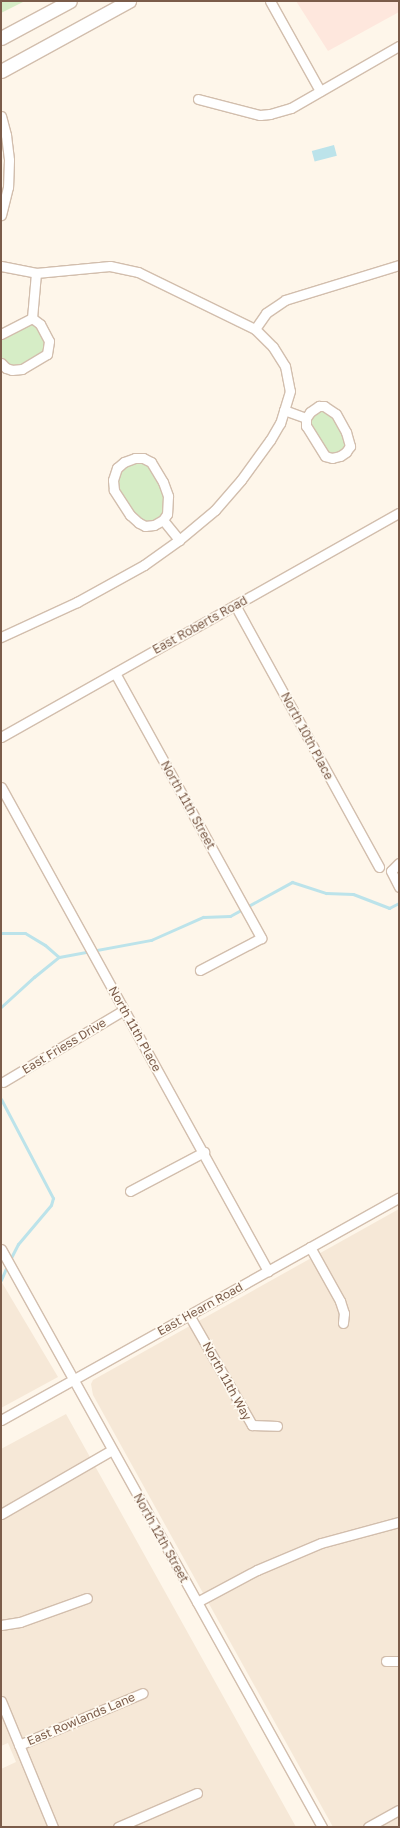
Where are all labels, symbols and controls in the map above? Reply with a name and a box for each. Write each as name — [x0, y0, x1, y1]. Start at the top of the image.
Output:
street label: East Roberts Road — [150, 593, 250, 657]
street label: North 10th Place — [278, 690, 336, 782]
street label: North 11th Street — [158, 758, 218, 852]
street label: North 11th Place — [106, 984, 164, 1074]
street label: East Friess Drive — [19, 1015, 109, 1077]
street label: East Hearn Road — [155, 1280, 245, 1338]
street label: North 11th Way — [199, 1339, 255, 1423]
street label: North 12th Street — [130, 1491, 192, 1585]
street label: East Rowlands Lane — [25, 1690, 137, 1748]

